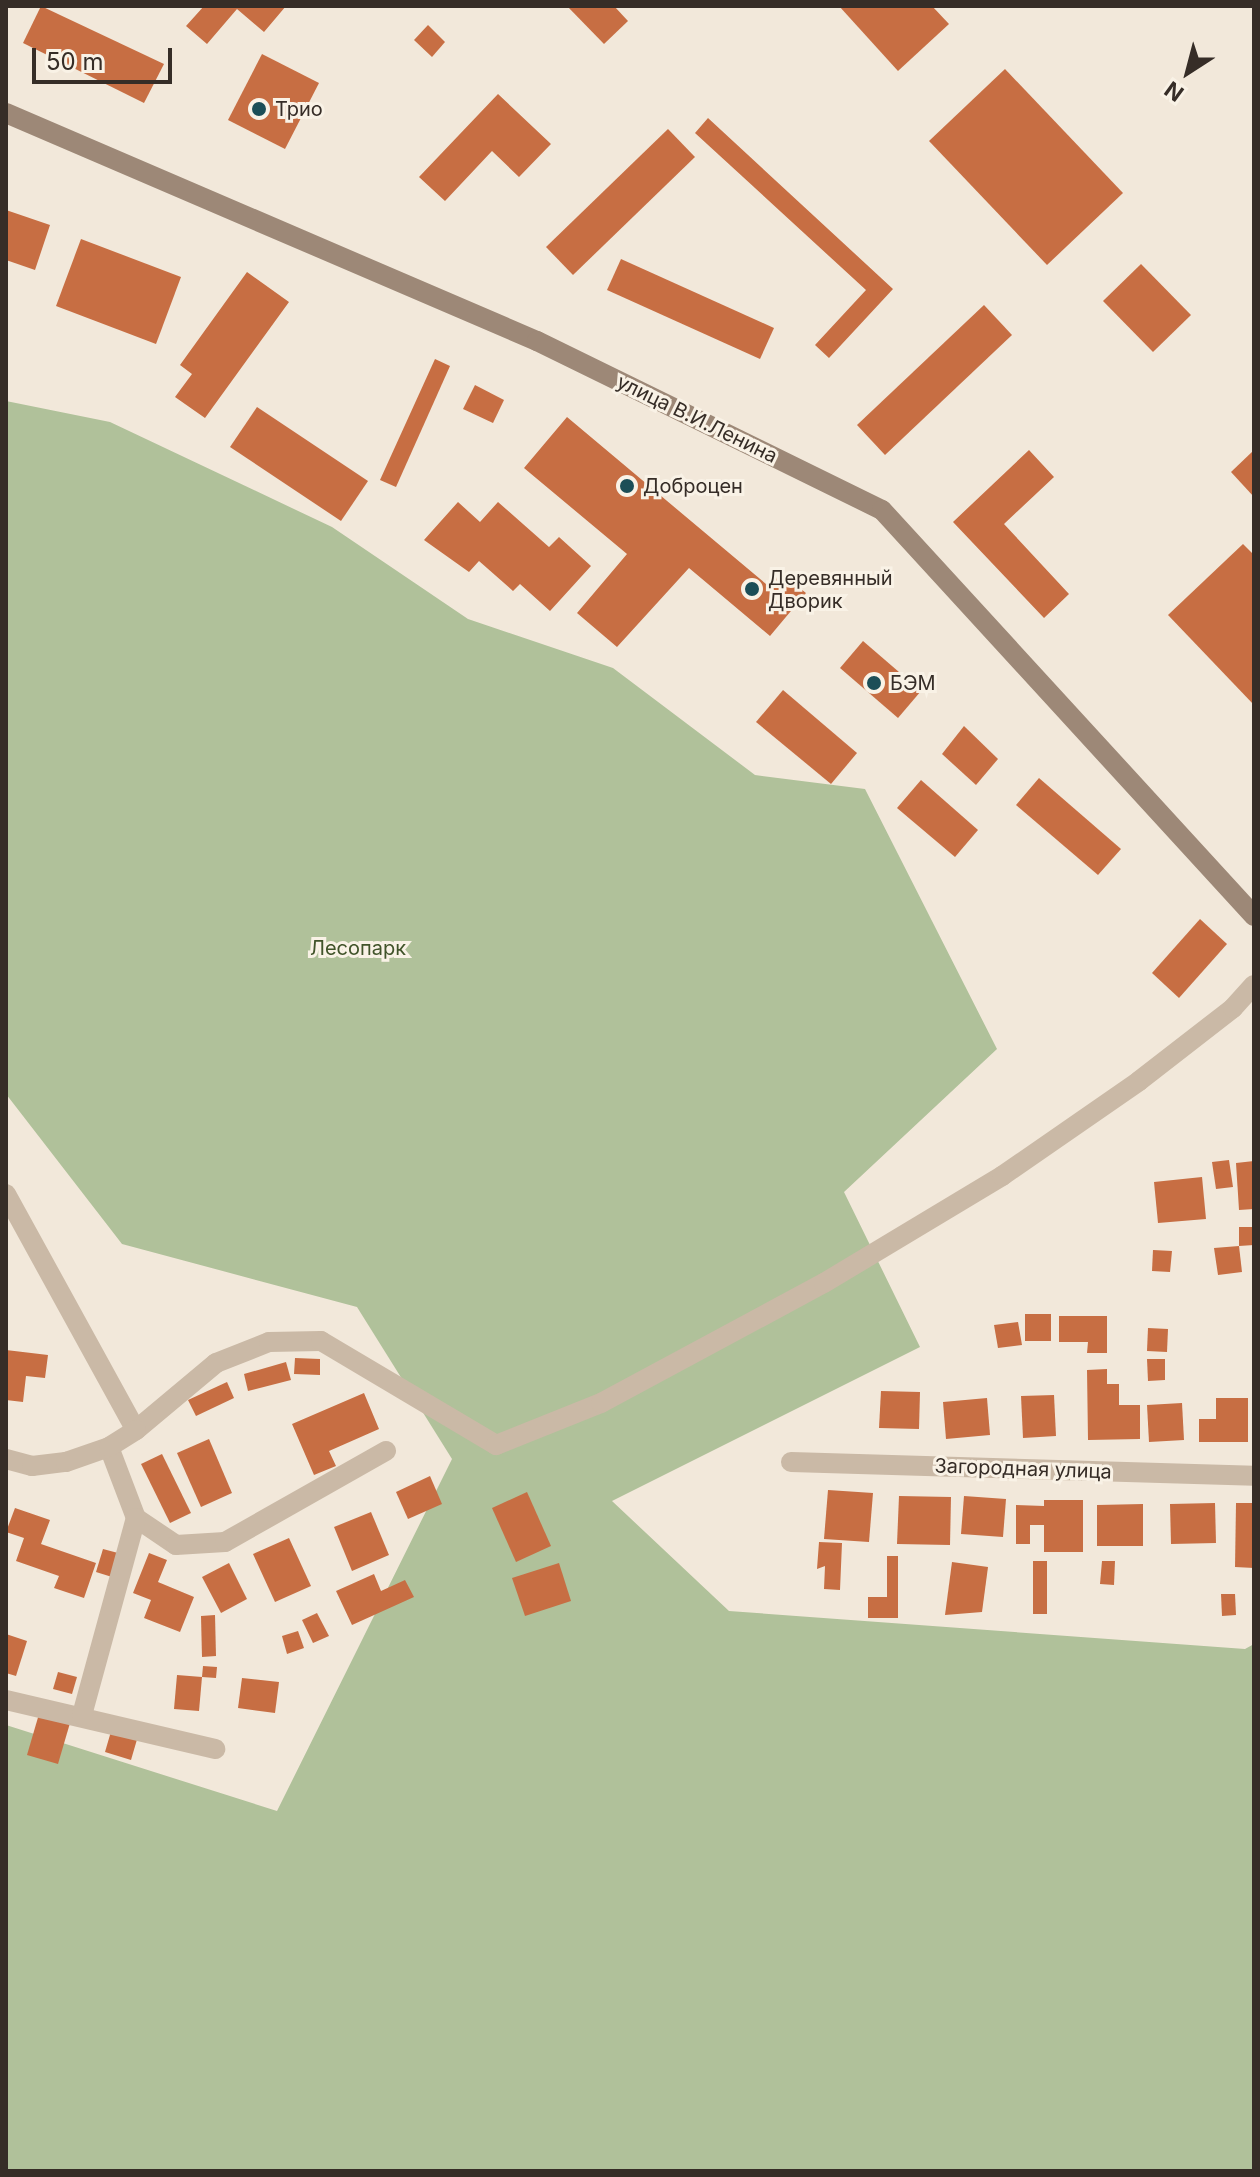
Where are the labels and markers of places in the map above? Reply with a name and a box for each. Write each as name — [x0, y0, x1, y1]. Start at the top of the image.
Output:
place label: Трио — [275, 97, 323, 121]
marker: Трио — [250, 100, 268, 118]
place label: Доброцен — [643, 474, 743, 498]
marker: Доброцен — [618, 477, 636, 495]
place label: Деревянный Дворик — [768, 566, 893, 613]
marker: Деревянный Дворик — [743, 580, 761, 598]
place label: БЭМ — [890, 671, 936, 695]
marker: БЭМ — [865, 674, 883, 692]

